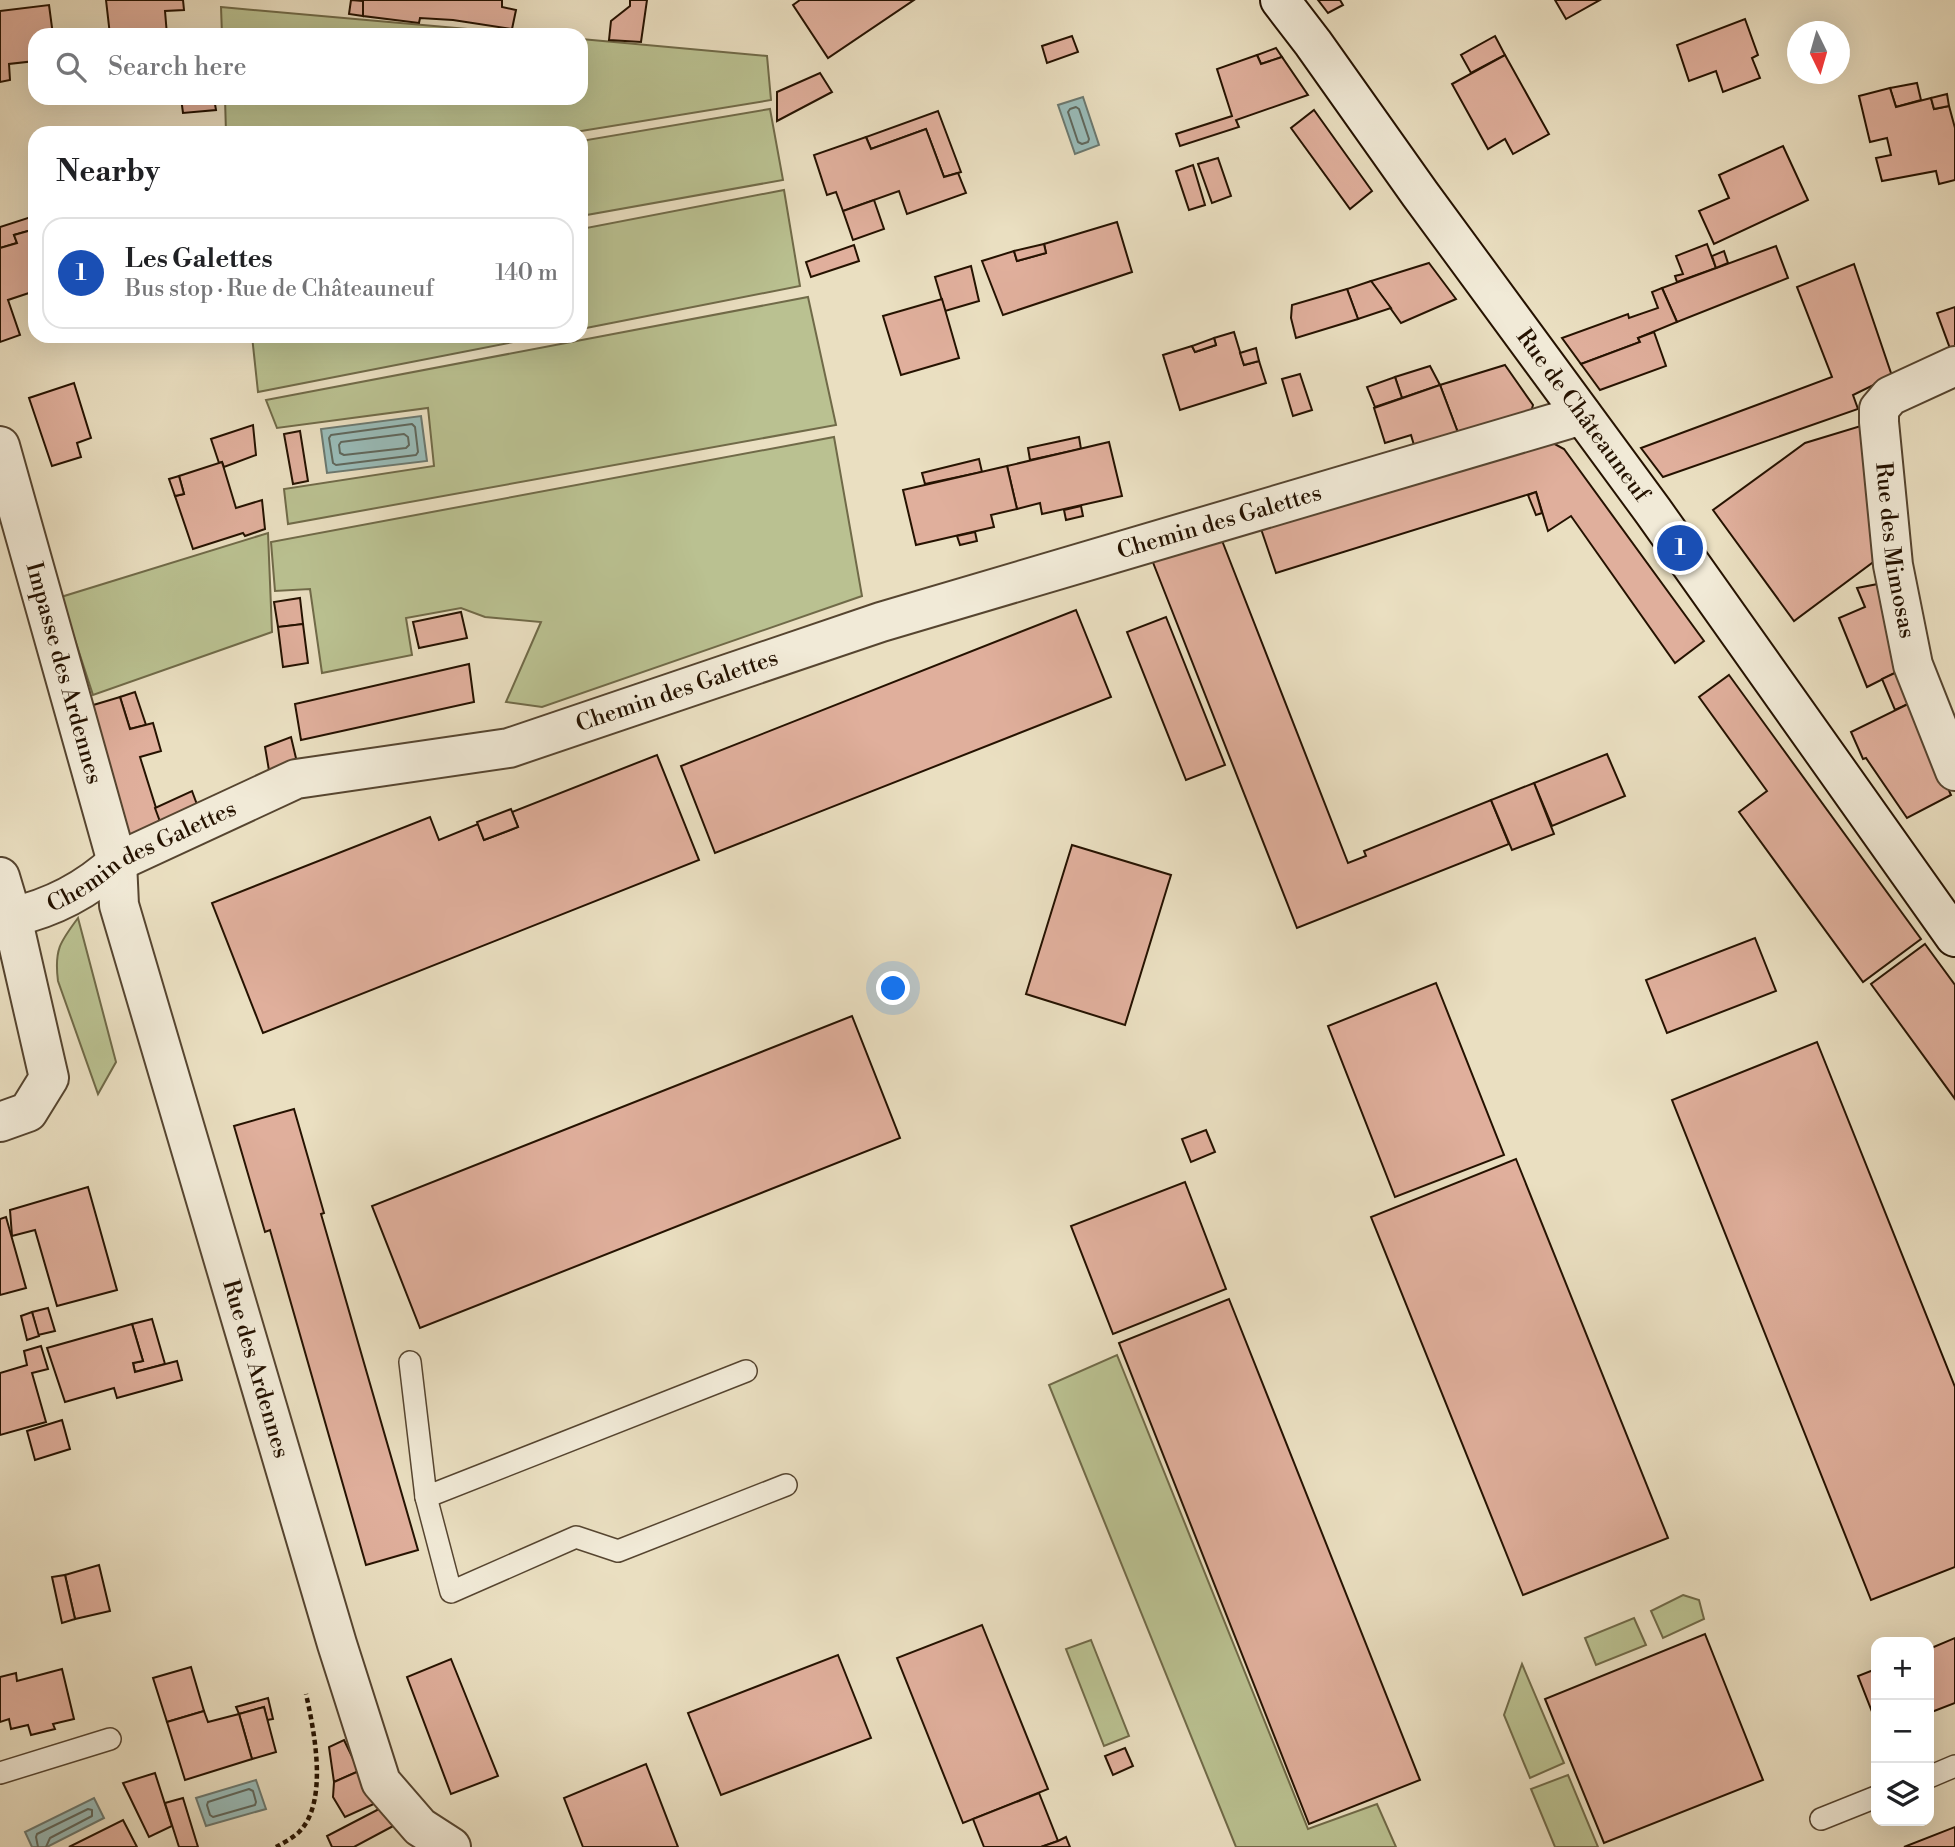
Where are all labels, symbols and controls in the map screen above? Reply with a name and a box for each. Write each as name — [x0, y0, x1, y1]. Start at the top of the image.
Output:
north arrow — [1787, 21, 1850, 84]
search box — [28, 28, 588, 105]
icon: search — [52, 48, 90, 86]
text: Search here — [108, 51, 247, 83]
text: Nearby — [56, 153, 160, 191]
text: Les Galettes — [125, 243, 273, 275]
text: 1 — [75, 259, 87, 287]
text: 140 m — [495, 259, 558, 287]
text: Bus stop · Rue de Châteauneuf — [125, 275, 434, 303]
street label: Rue de Châteauneuf — [1510, 324, 1656, 508]
street label: Rue des Mimosas — [1869, 461, 1921, 641]
street label: Chemin des Galettes — [1114, 479, 1325, 566]
pin: 1 — [1657, 522, 1703, 574]
street label: Impasse des Ardennes — [19, 559, 108, 787]
street label: Chemin des Galettes — [572, 644, 782, 738]
street label: Chemin des Galettes — [43, 795, 241, 919]
your location — [876, 971, 910, 1005]
street label: Rue des Ardennes — [216, 1277, 295, 1461]
map controls — [1871, 1637, 1934, 1826]
button: + — [1871, 1637, 1934, 1700]
button: − — [1871, 1700, 1934, 1763]
button: layers — [1871, 1763, 1934, 1826]

